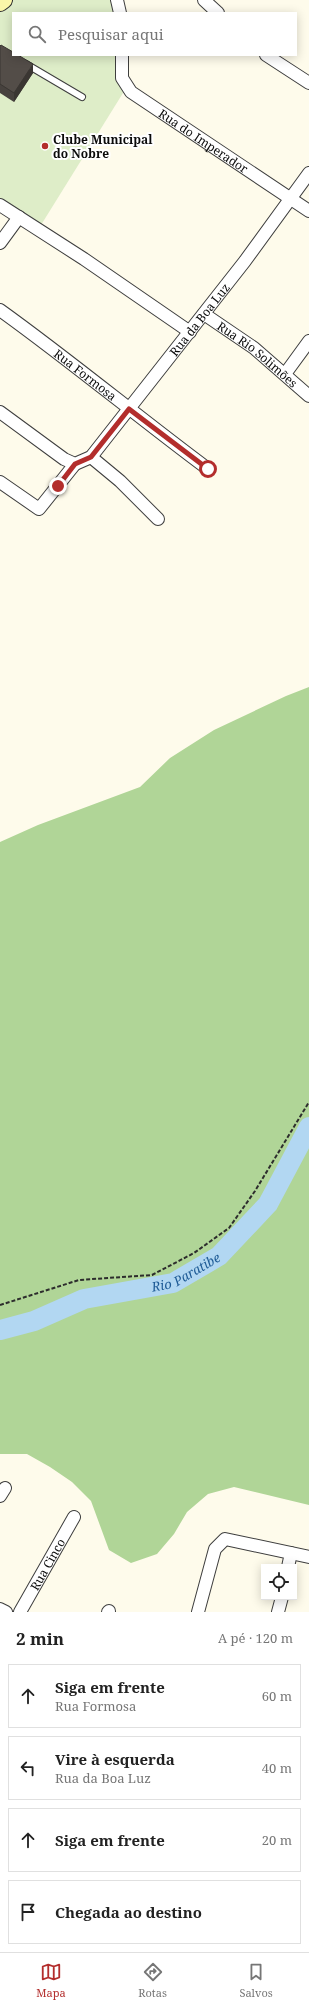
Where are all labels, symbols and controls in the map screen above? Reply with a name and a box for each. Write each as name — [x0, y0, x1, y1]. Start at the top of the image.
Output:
search box — [12, 12, 297, 56]
icon: search — [26, 23, 48, 45]
text: Pesquisar aqui — [58, 24, 164, 44]
street label: Rua do Imperador — [155, 104, 252, 177]
place label: Clube Municipal do Nobre — [53, 131, 153, 162]
marker: Clube Municipal do Nobre — [40, 141, 50, 151]
street label: Rua da Boa Luz — [165, 279, 233, 359]
street label: Rua Rio Solimões — [214, 317, 302, 391]
street label: Rua Formosa — [51, 345, 120, 404]
route start — [199, 460, 217, 478]
route end — [49, 477, 67, 495]
water label: Rio Paratibe — [149, 1248, 224, 1296]
street label: Rua Cinco — [26, 1535, 69, 1593]
map controls — [261, 1564, 297, 1600]
button: locate — [261, 1564, 297, 1600]
text: 2 min — [16, 1627, 64, 1650]
text: A pé · 120 m — [218, 1629, 293, 1647]
text: Siga em frente — [55, 1677, 165, 1697]
icon: ahead — [17, 1685, 39, 1707]
text: 60 m — [262, 1687, 292, 1705]
text: Rua Formosa — [55, 1697, 136, 1715]
text: Vire à esquerda — [55, 1749, 175, 1769]
icon: left — [17, 1757, 39, 1779]
text: 40 m — [262, 1759, 292, 1777]
text: Rua da Boa Luz — [55, 1769, 151, 1787]
icon: ahead — [17, 1829, 39, 1851]
text: Siga em frente — [55, 1830, 165, 1850]
text: 20 m — [262, 1831, 292, 1849]
icon: arrive — [17, 1901, 39, 1923]
text: Chegada ao destino — [55, 1902, 202, 1922]
tab: Mapa — [36, 1961, 66, 2000]
tab: Rotas — [138, 1961, 167, 2000]
tab: Salvos — [239, 1961, 273, 2000]

